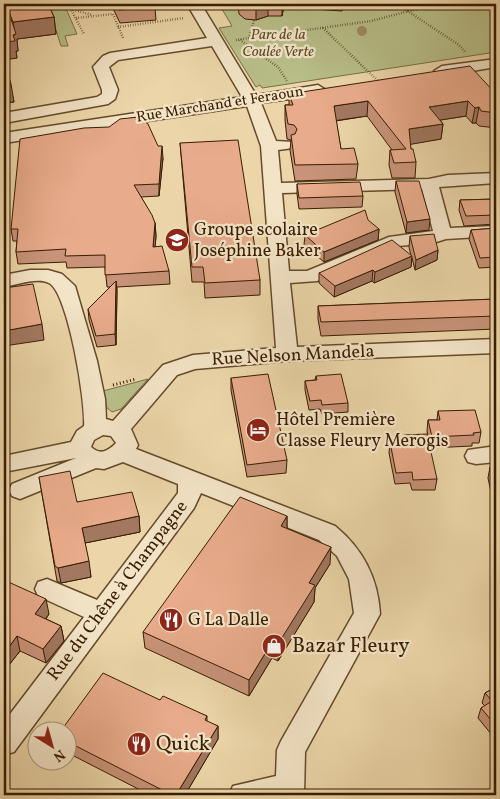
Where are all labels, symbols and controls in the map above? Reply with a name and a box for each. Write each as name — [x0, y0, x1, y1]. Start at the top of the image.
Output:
park label: Parc de la Coulée Verte — [242, 25, 314, 63]
street label: Rue Marchand et Feraoun — [135, 81, 305, 129]
place label: Groupe scolaire Joséphine Baker — [194, 218, 321, 264]
school or university icon: Groupe scolaire Joséphine Baker — [164, 227, 190, 253]
street label: Rue Nelson Mandela — [211, 339, 375, 373]
place label: Hôtel Première Classe Fleury Merogis — [276, 408, 449, 454]
hotel icon: Hôtel Première Classe Fleury Merogis — [245, 417, 271, 443]
street label: Rue du Chêne à Champagne — [42, 496, 194, 686]
restaurant icon: G La Dalle — [158, 607, 184, 633]
place label: G La Dalle — [188, 608, 269, 633]
place label: Bazar Fleury — [292, 632, 410, 661]
shop icon: Bazar Fleury — [261, 633, 287, 659]
north arrow — [28, 722, 78, 772]
place label: Quick — [156, 730, 210, 759]
restaurant icon: Quick — [126, 731, 152, 757]
text: N — [49, 745, 69, 766]

